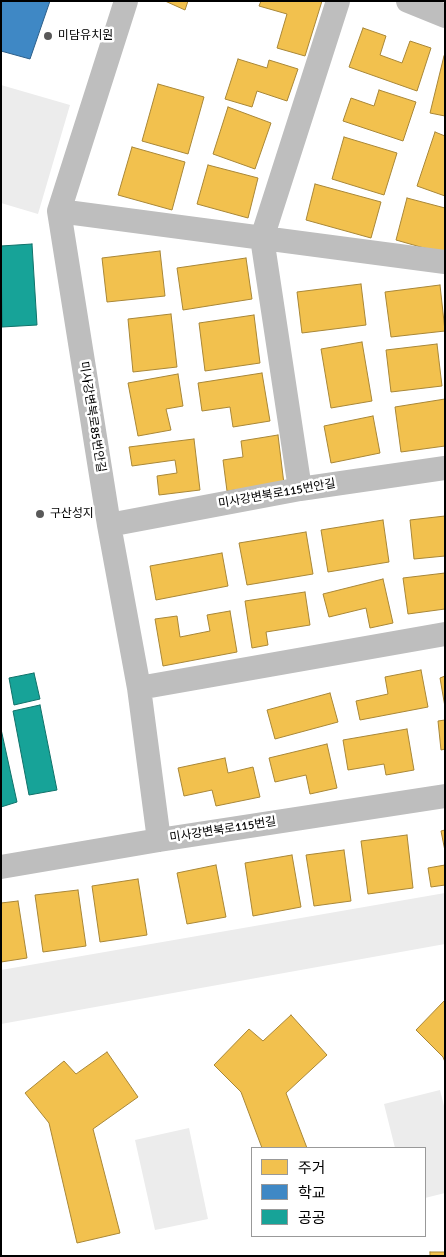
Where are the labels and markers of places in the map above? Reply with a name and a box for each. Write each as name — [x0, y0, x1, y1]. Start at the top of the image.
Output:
place label: 미담유치원 — [58, 29, 113, 43]
marker: 미담유치원 — [42, 30, 54, 42]
place label: 구산성지 — [50, 507, 94, 521]
marker: 구산성지 — [34, 508, 46, 520]

